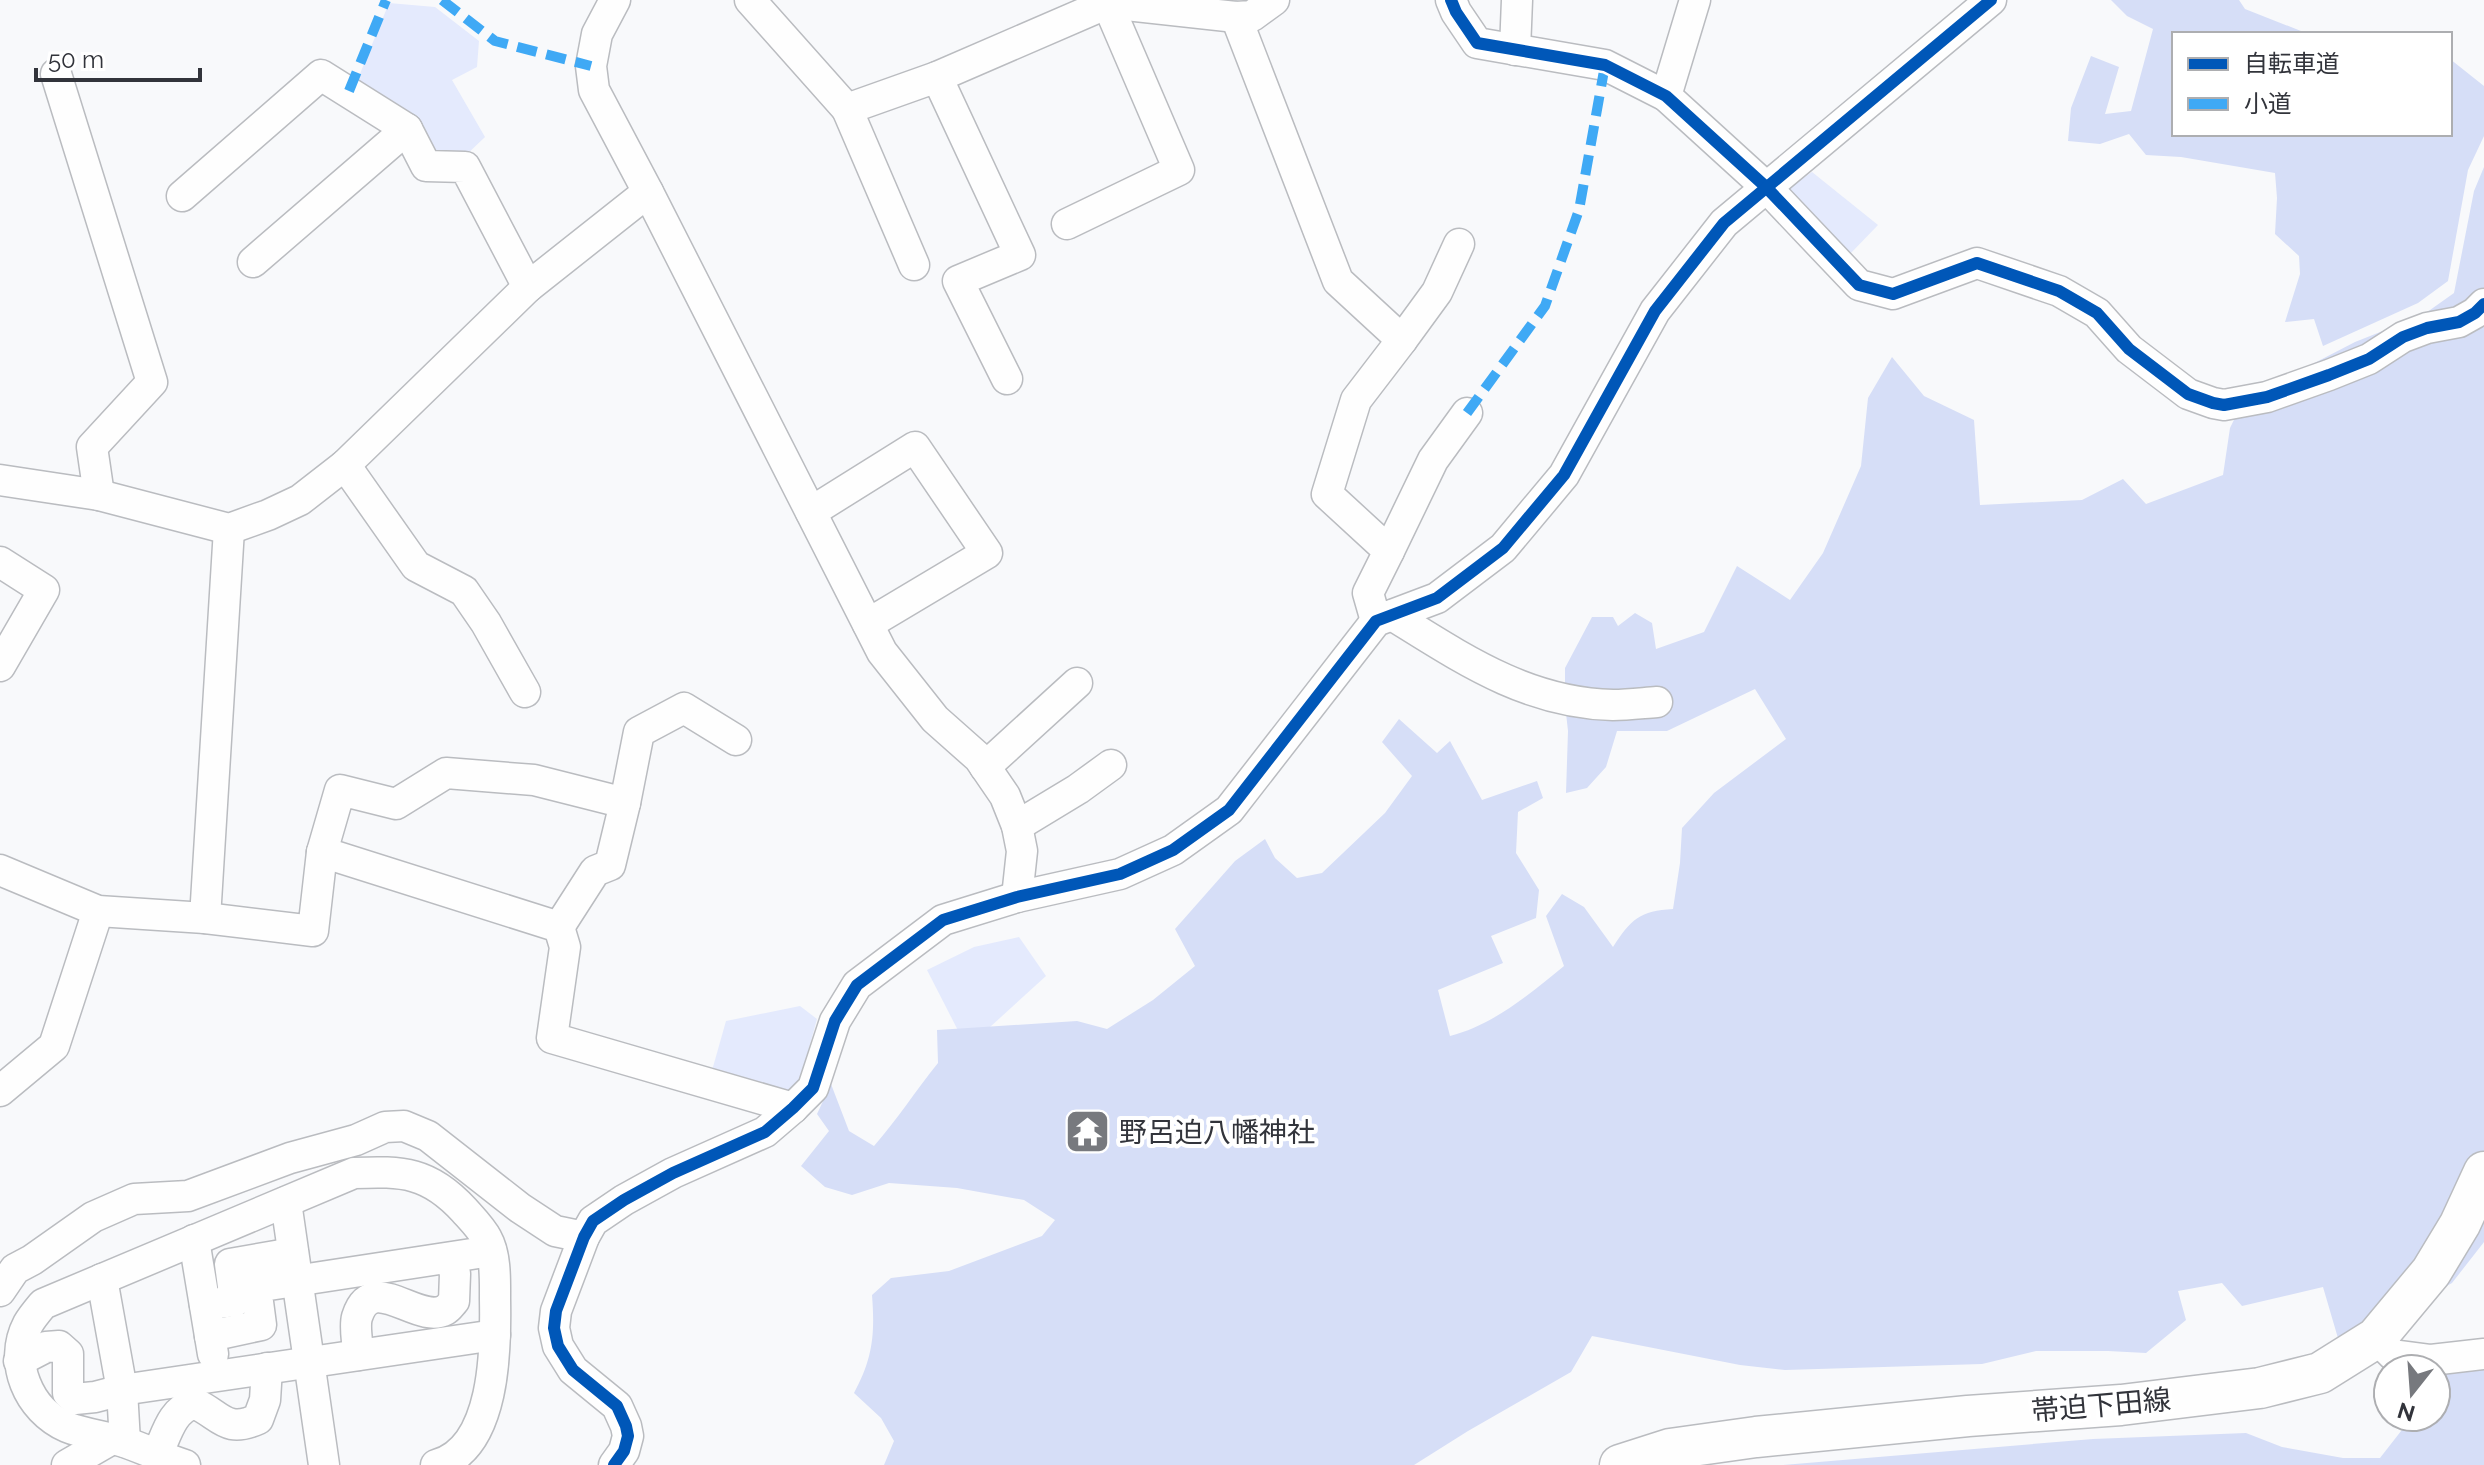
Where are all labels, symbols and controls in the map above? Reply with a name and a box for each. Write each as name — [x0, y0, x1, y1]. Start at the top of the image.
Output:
scale bar — [36, 32, 200, 82]
legend — [2172, 32, 2452, 136]
text: 50 m — [48, 45, 104, 74]
text: 自転車道 — [2244, 49, 2340, 78]
text: 小道 — [2244, 89, 2292, 118]
temple icon: 野呂迫八幡神社 — [1064, 1108, 1112, 1156]
place label: 野呂迫八幡神社 — [1119, 1116, 1315, 1149]
north arrow — [2372, 1353, 2452, 1433]
street label: 帯迫下田線 — [2030, 1383, 2172, 1428]
text: N — [2394, 1397, 2418, 1427]

